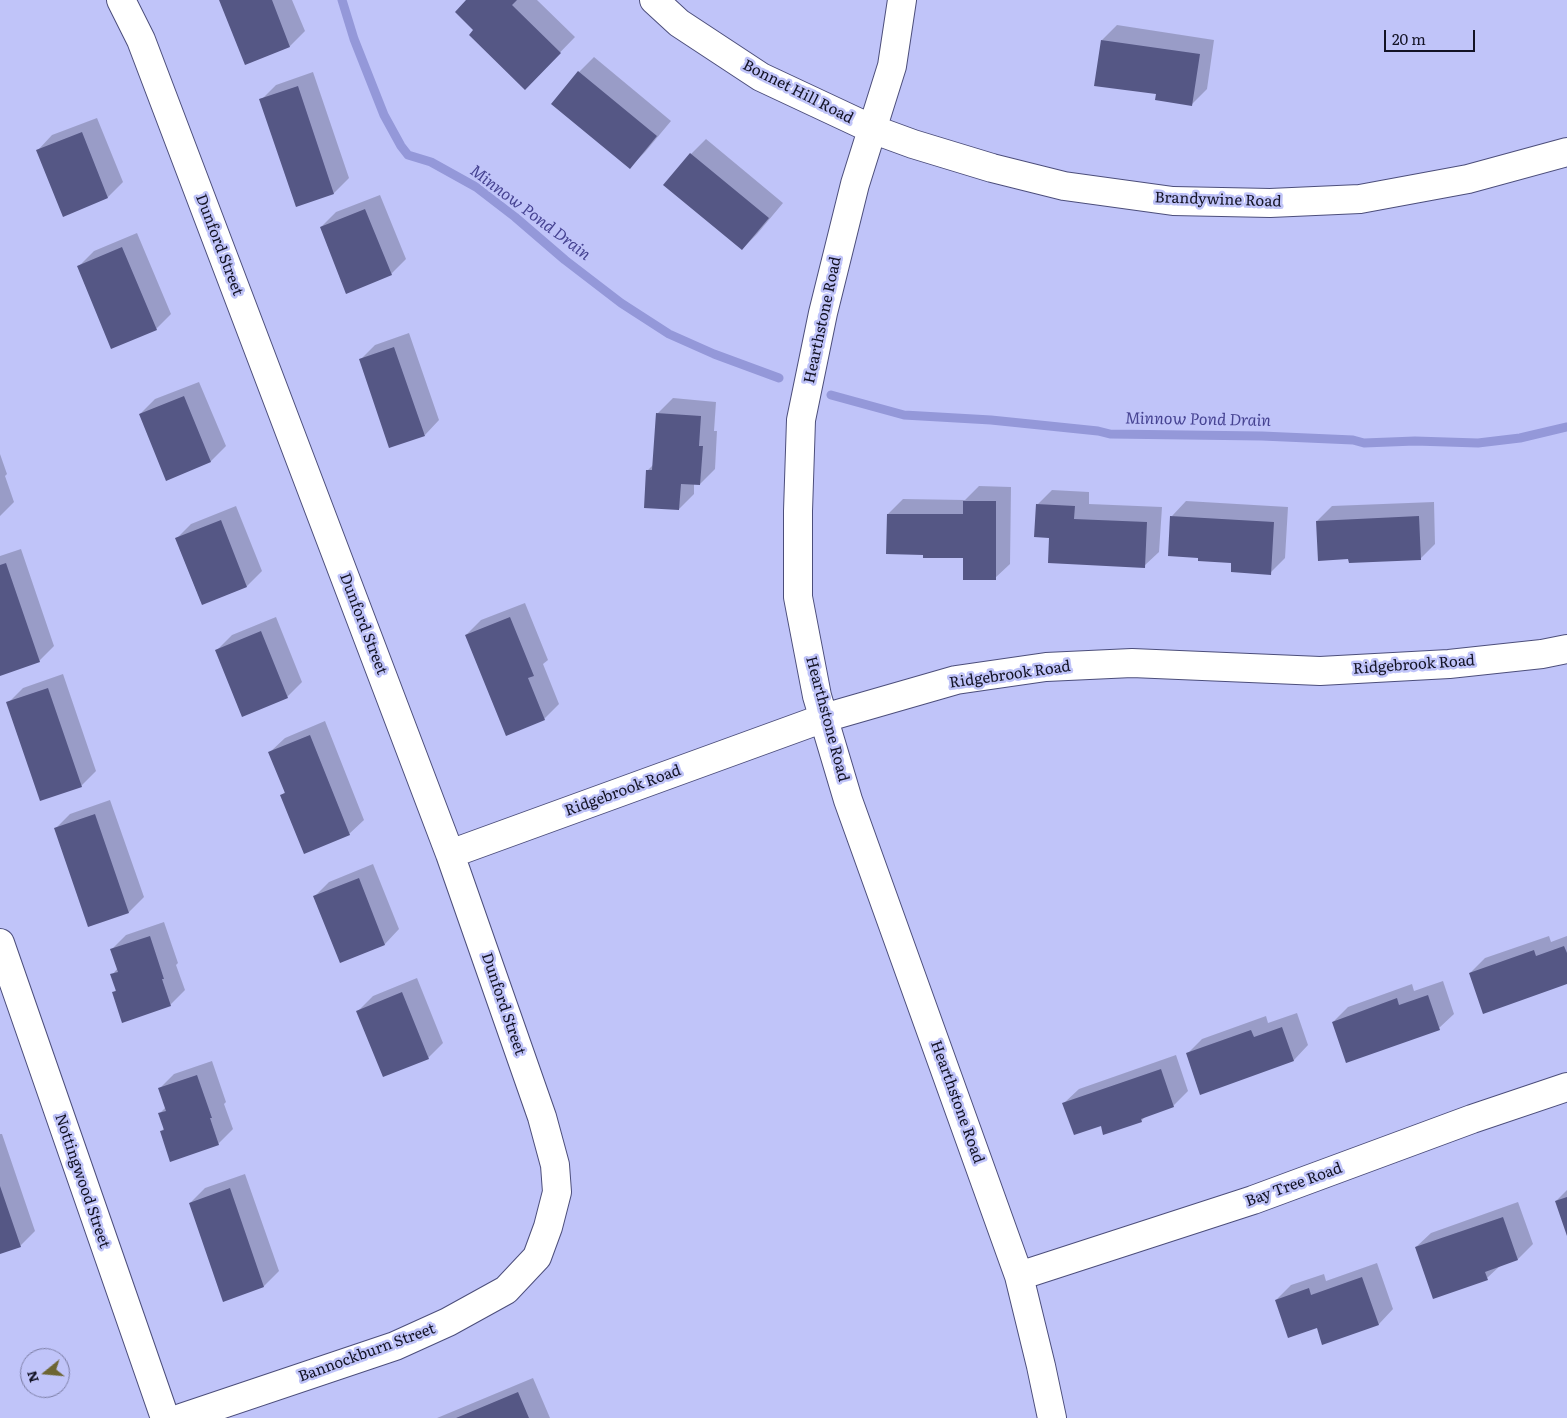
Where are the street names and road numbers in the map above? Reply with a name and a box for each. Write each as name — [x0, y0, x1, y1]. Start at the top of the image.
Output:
street label: Bonnet Hill Road — [740, 56, 856, 128]
street label: Brandywine Road — [1154, 189, 1282, 211]
street label: Dunford Street — [191, 192, 247, 298]
street label: Hearthstone Road — [801, 255, 845, 385]
street label: Dunford Street — [335, 571, 391, 677]
street label: Ridgebrook Road — [1352, 652, 1476, 678]
street label: Hearthstone Road — [802, 654, 852, 784]
street label: Ridgebrook Road — [948, 658, 1072, 692]
street label: Ridgebrook Road — [562, 762, 684, 820]
street label: Dunford Street — [477, 950, 529, 1058]
street label: Hearthstone Road — [926, 1038, 988, 1166]
street label: Nottingwood Street — [51, 1111, 113, 1251]
street label: Bay Tree Road — [1243, 1159, 1345, 1211]
street label: Bannockburn Street — [296, 1320, 438, 1386]

